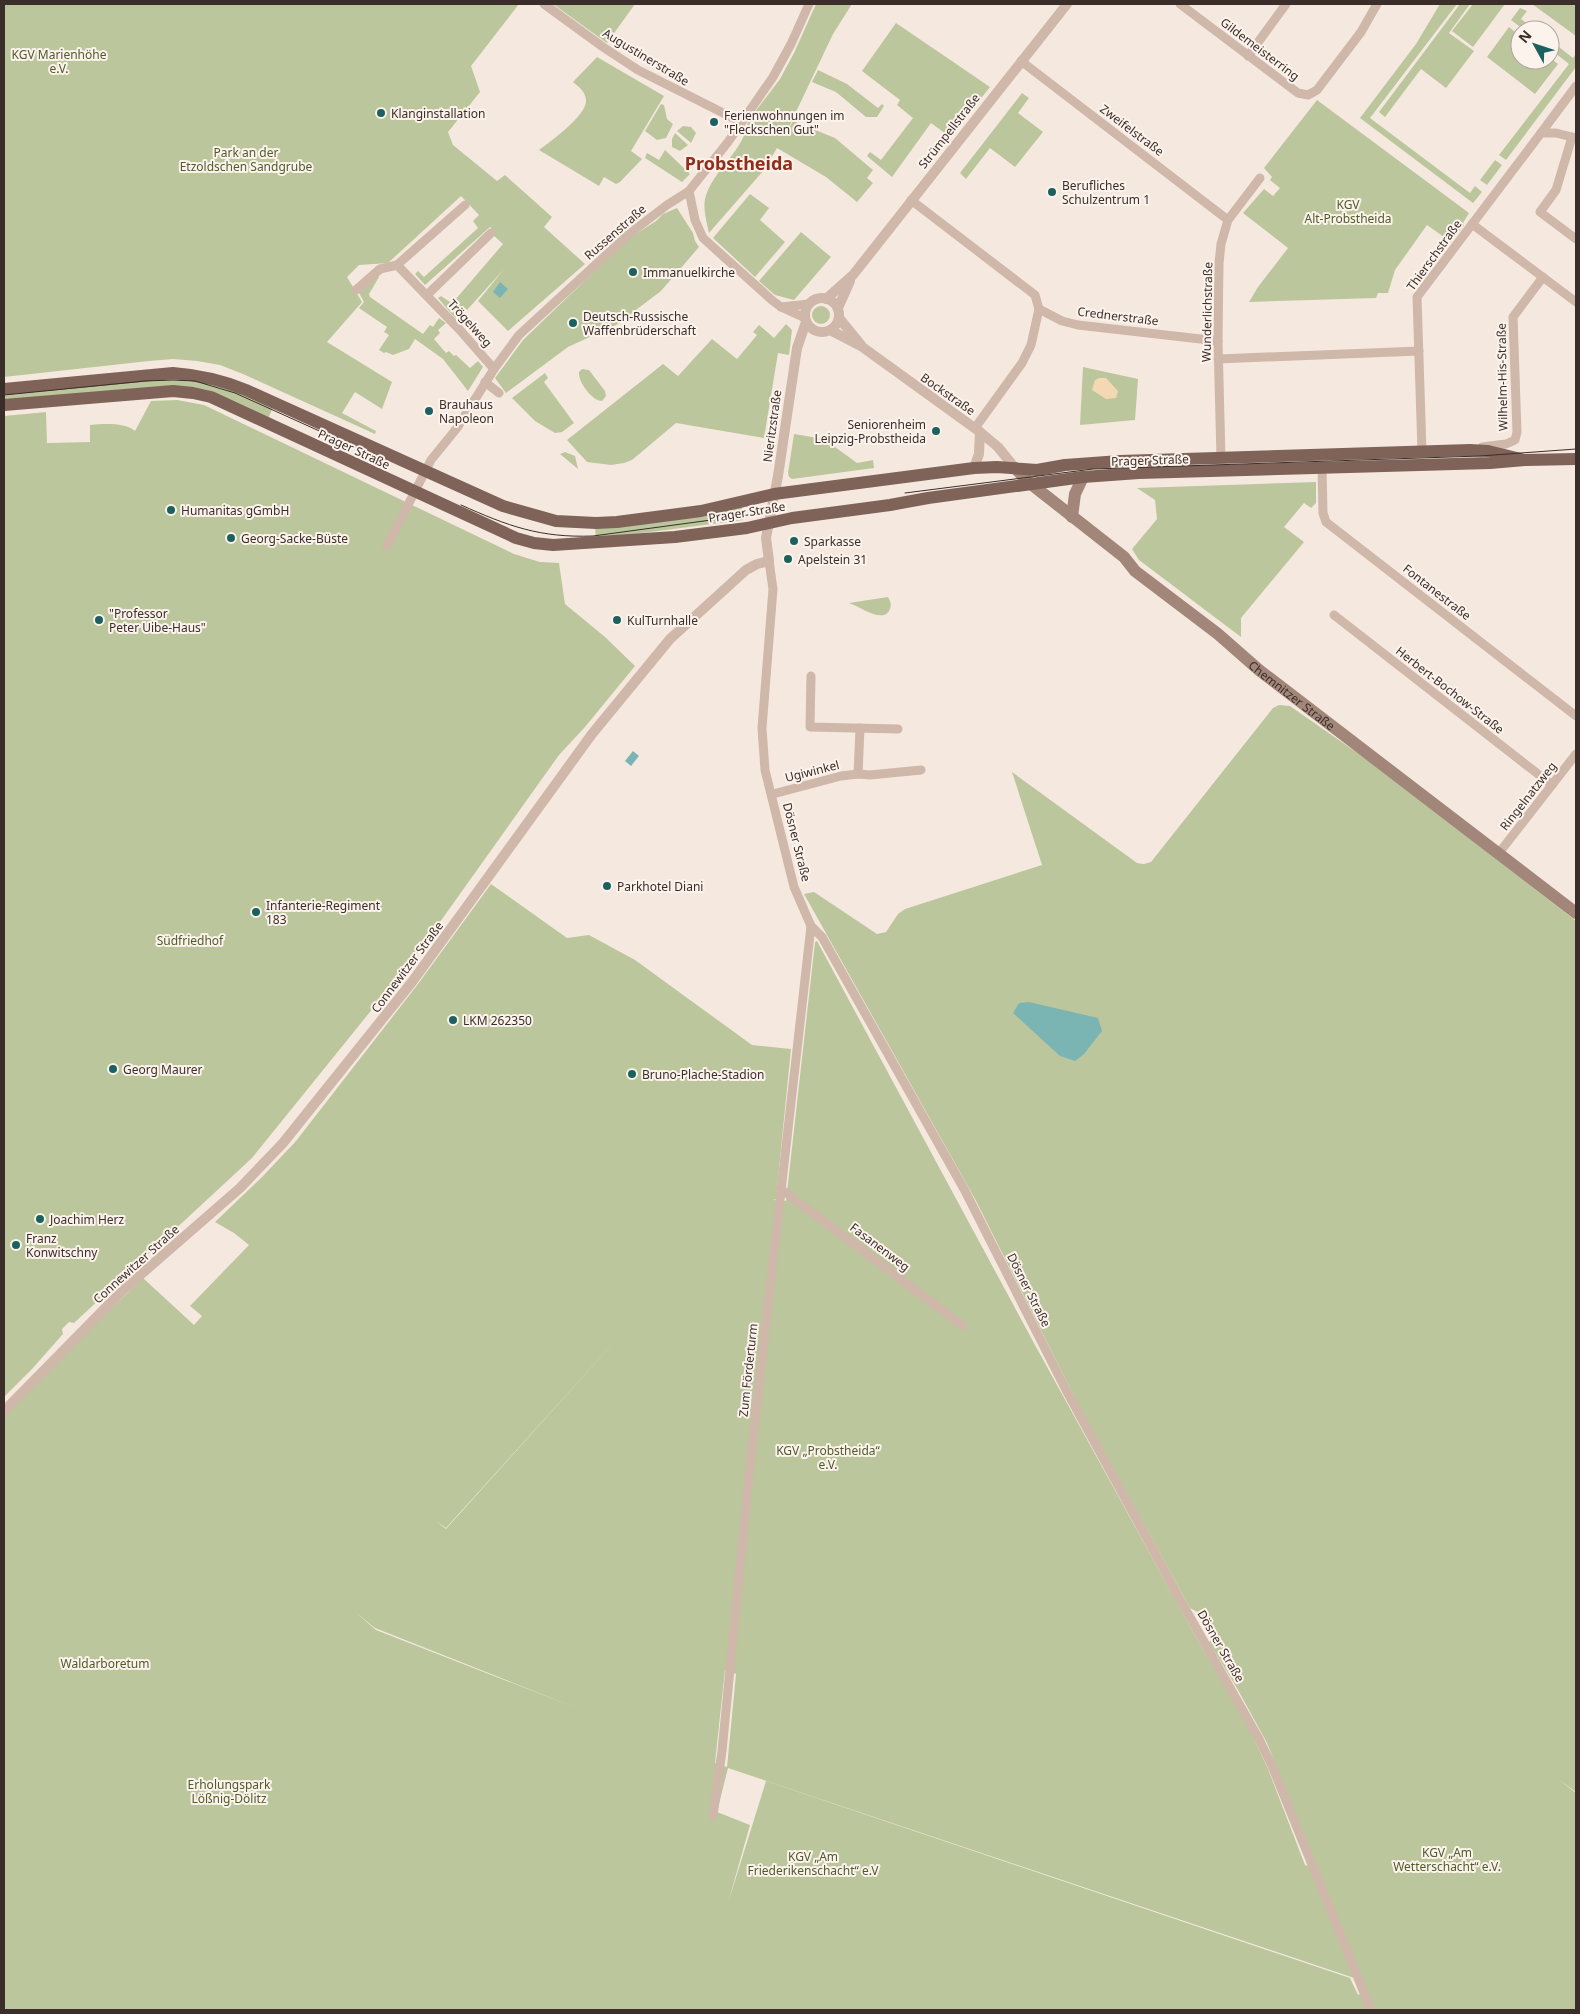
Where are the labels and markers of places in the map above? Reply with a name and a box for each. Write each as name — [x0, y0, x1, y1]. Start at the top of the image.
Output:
place label: Klanginstallation — [391, 105, 485, 122]
marker: Klanginstallation — [375, 107, 387, 119]
place label: Ferienwohnungen im "Fleckschen Gut" — [724, 107, 845, 138]
marker: Ferienwohnungen im "Fleckschen Gut" — [708, 116, 720, 128]
place label: Berufliches Schulzentrum 1 — [1062, 177, 1150, 208]
marker: Berufliches Schulzentrum 1 — [1046, 186, 1058, 198]
place label: Immanuelkirche — [643, 264, 735, 281]
marker: Immanuelkirche — [627, 266, 639, 278]
place label: Deutsch-Russische Waffenbrüderschaft — [583, 308, 697, 339]
marker: Deutsch-Russische Waffenbrüderschaft — [567, 317, 579, 329]
place label: Brauhaus Napoleon — [439, 396, 494, 427]
marker: Brauhaus Napoleon — [423, 405, 435, 417]
place label: Seniorenheim Leipzig-Probstheida — [815, 416, 926, 447]
marker: Seniorenheim Leipzig-Probstheida — [930, 425, 942, 437]
place label: Humanitas gGmbH — [181, 502, 289, 519]
marker: Humanitas gGmbH — [165, 504, 177, 516]
place label: Georg-Sacke-Büste — [241, 530, 348, 547]
marker: Georg-Sacke-Büste — [225, 532, 237, 544]
place label: Sparkasse — [804, 533, 861, 550]
marker: Sparkasse — [788, 535, 800, 547]
place label: Apelstein 31 — [798, 551, 867, 568]
marker: Apelstein 31 — [782, 553, 794, 565]
place label: "Professor Peter Uibe-Haus" — [109, 605, 206, 636]
place label: KulTurnhalle — [627, 612, 698, 629]
marker: "Professor Peter Uibe-Haus" — [93, 614, 105, 626]
marker: KulTurnhalle — [611, 614, 623, 626]
place label: Parkhotel Diani — [617, 878, 703, 895]
marker: Parkhotel Diani — [601, 880, 613, 892]
place label: Infanterie-Regiment 183 — [266, 897, 381, 928]
marker: Infanterie-Regiment 183 — [250, 906, 262, 918]
place label: LKM 262350 — [463, 1012, 532, 1029]
marker: LKM 262350 — [447, 1014, 459, 1026]
place label: Georg Maurer — [123, 1061, 203, 1078]
marker: Georg Maurer — [107, 1063, 119, 1075]
place label: Bruno-Plache-Stadion — [642, 1066, 764, 1083]
marker: Bruno-Plache-Stadion — [626, 1068, 638, 1080]
place label: Joachim Herz — [49, 1211, 124, 1228]
marker: Joachim Herz — [34, 1213, 46, 1225]
place label: Franz Konwitschny — [26, 1230, 98, 1261]
marker: Franz Konwitschny — [10, 1239, 22, 1251]

